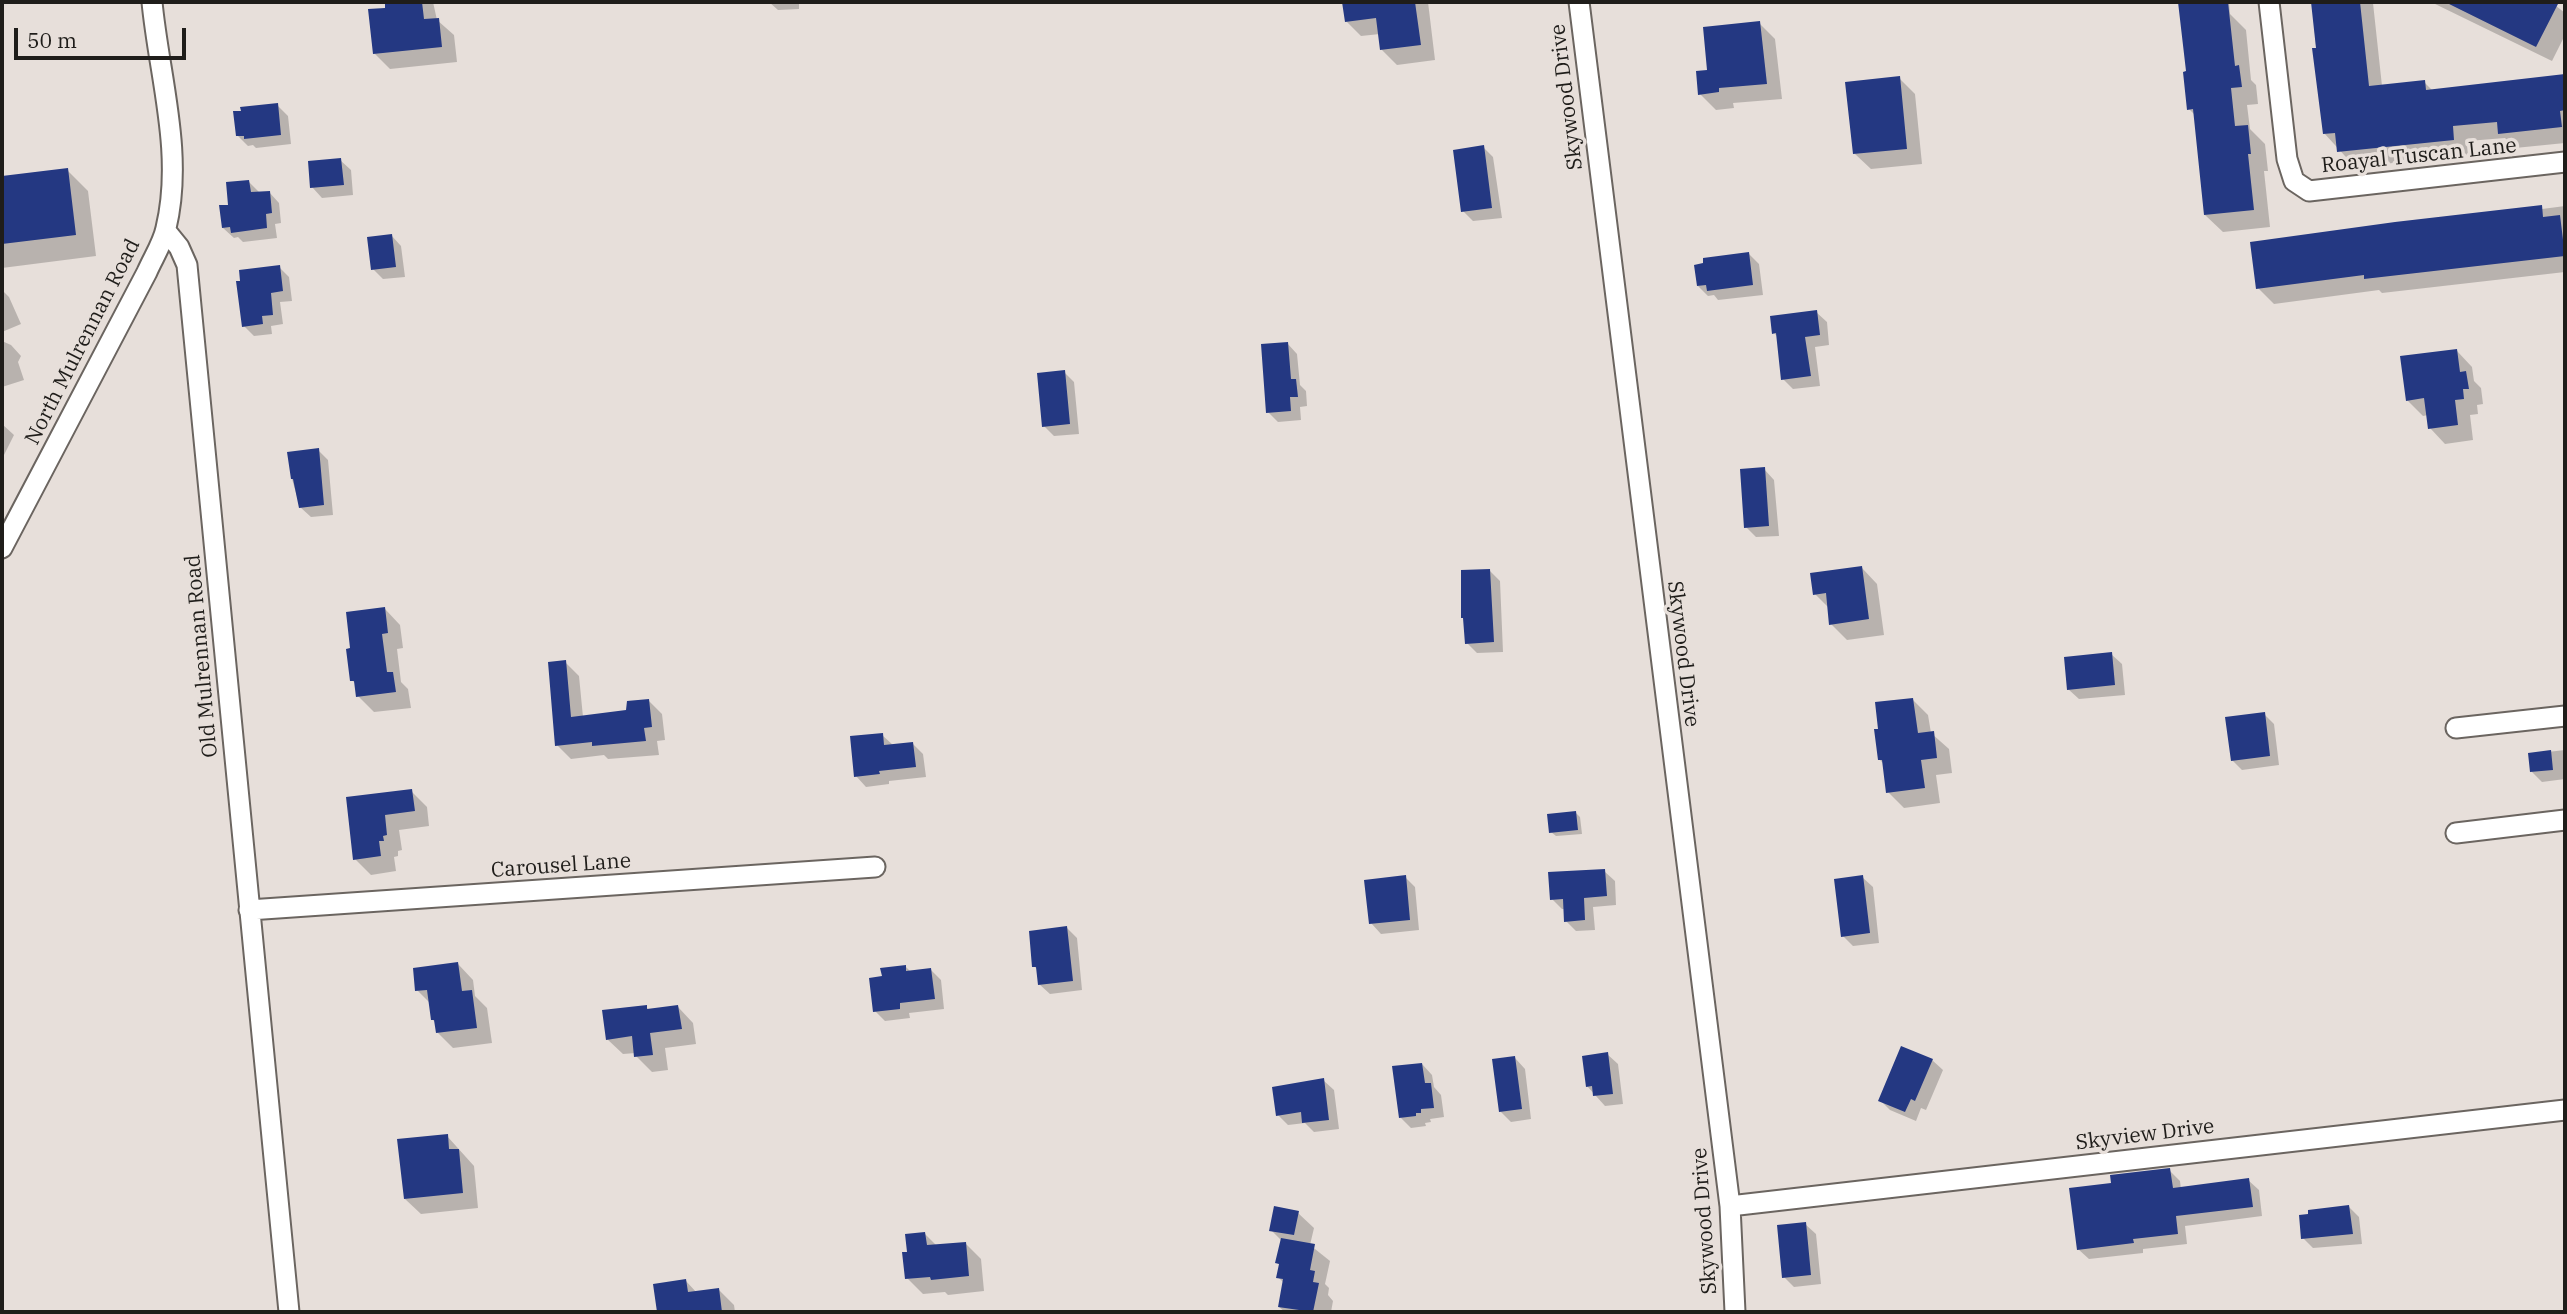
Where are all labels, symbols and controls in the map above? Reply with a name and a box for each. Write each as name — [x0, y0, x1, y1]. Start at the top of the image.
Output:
scale bar — [18, 14, 189, 58]
street label: Skywood Drive — [1546, 22, 1588, 172]
text: 50 m — [27, 26, 77, 54]
street label: Roayal Tuscan Lane — [2320, 133, 2518, 179]
street label: North Mulrennan Road — [20, 235, 146, 449]
street label: Old Mulrennan Road — [181, 553, 223, 759]
street label: Skywood Drive — [1662, 579, 1704, 729]
street label: Carousel Lane — [490, 849, 632, 883]
street label: Skyview Drive — [2074, 1114, 2216, 1156]
street label: Skywood Drive — [1687, 1147, 1723, 1295]

